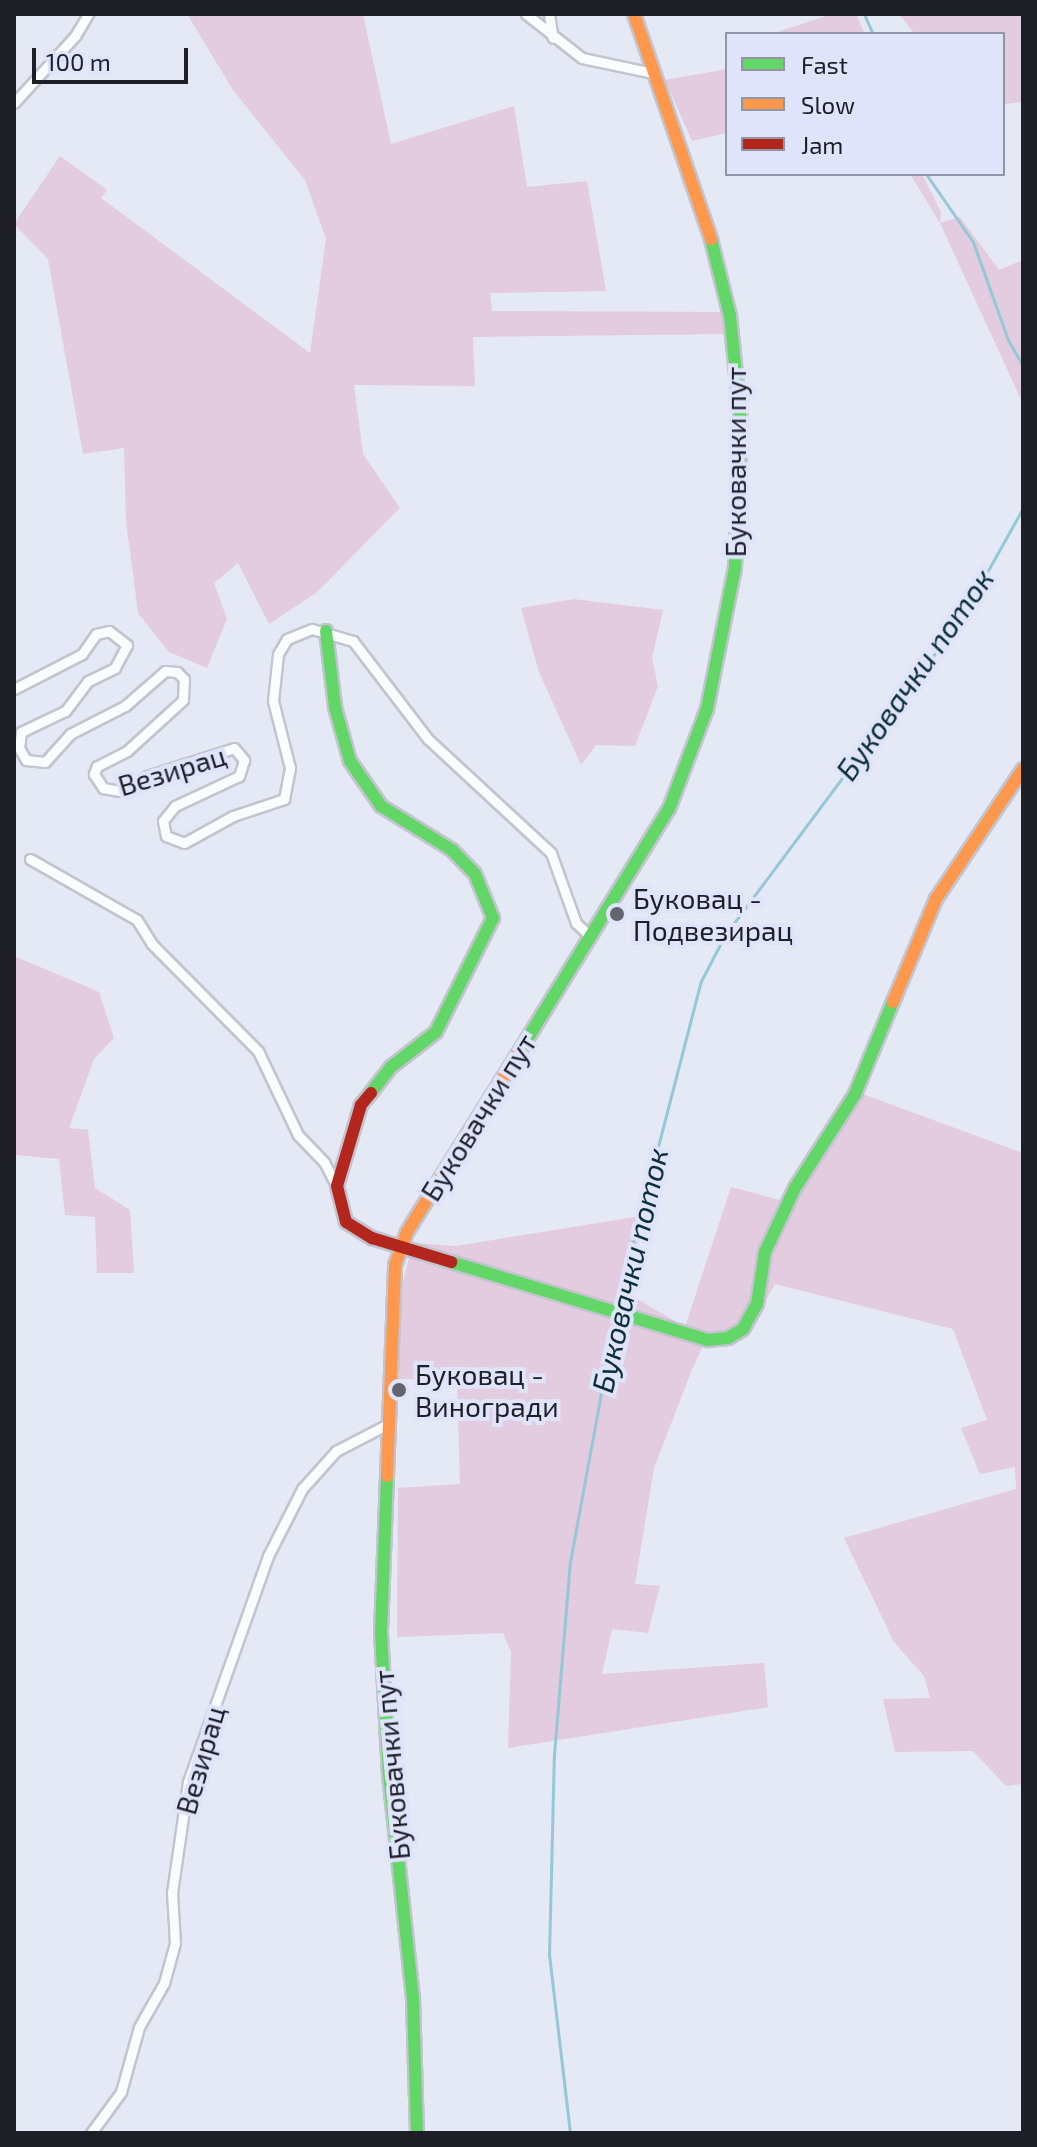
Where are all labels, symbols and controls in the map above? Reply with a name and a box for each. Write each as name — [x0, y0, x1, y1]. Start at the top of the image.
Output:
scale bar — [36, 32, 192, 82]
legend — [725, 32, 1005, 176]
text: 100 m — [46, 47, 111, 76]
text: Fast — [801, 50, 848, 79]
text: Slow — [801, 90, 855, 119]
text: Jam — [801, 130, 843, 159]
street label: Буковачки пут — [718, 367, 752, 557]
water label: Буковачки поток — [828, 561, 1000, 787]
street label: Везирац — [114, 738, 230, 802]
place label: Буковац - Подвезирац — [633, 881, 793, 947]
marker: Буковац - Подвезирац — [608, 905, 626, 923]
street label: Буковачки пут — [413, 1027, 543, 1207]
water label: Буковачки поток — [583, 1144, 675, 1396]
place label: Буковац - Виногради — [415, 1357, 559, 1423]
marker: Буковац - Виногради — [390, 1381, 408, 1399]
street label: Буковачки пут — [366, 1669, 416, 1861]
street label: Везирац — [169, 1702, 231, 1818]

